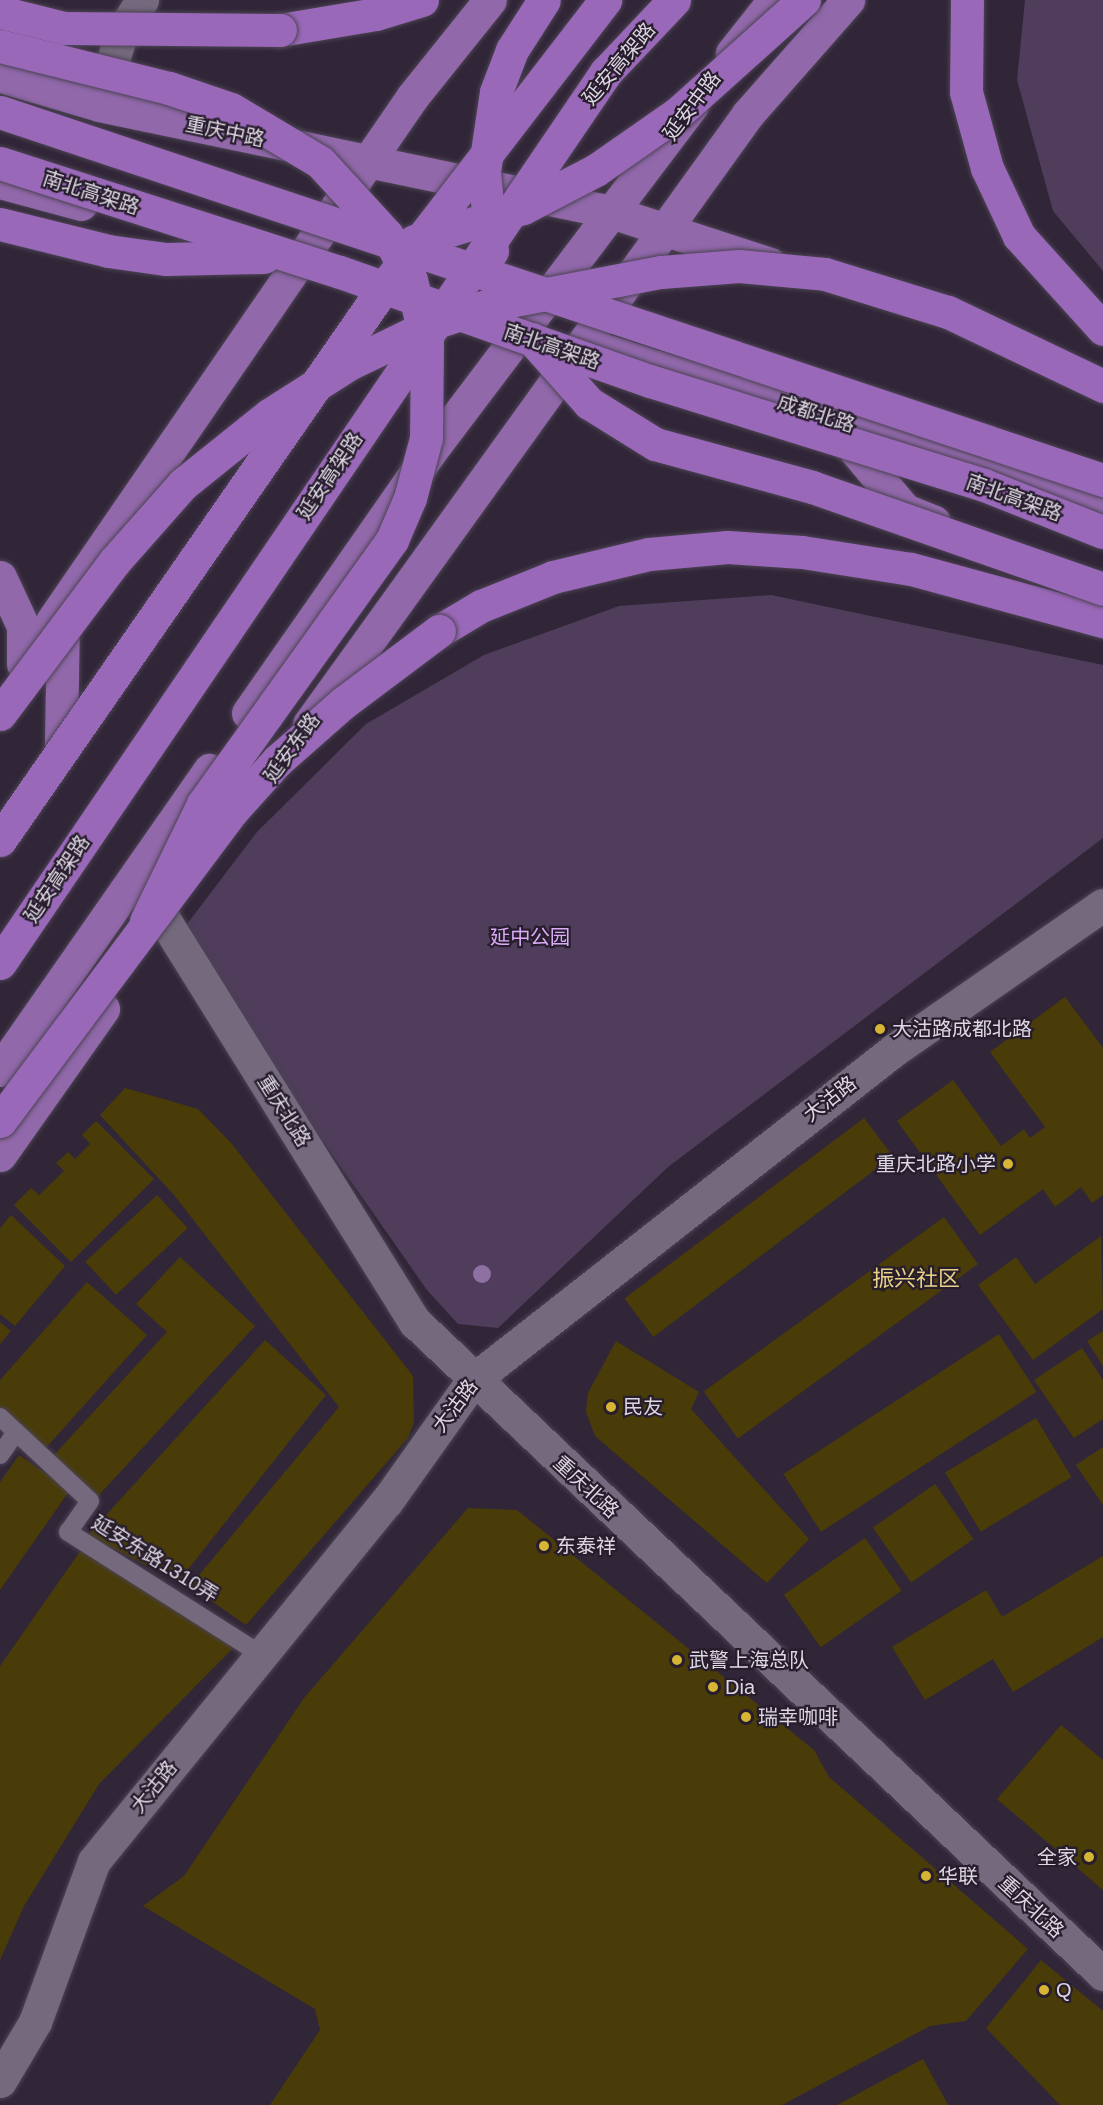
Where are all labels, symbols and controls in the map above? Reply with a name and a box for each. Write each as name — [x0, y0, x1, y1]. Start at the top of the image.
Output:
street label: 延安高架路 — [578, 18, 660, 110]
street label: 延安中路 — [658, 67, 726, 145]
street label: 重庆中路 — [183, 112, 267, 152]
street label: 南北高架路 — [40, 166, 142, 220]
street label: 南北高架路 — [501, 319, 603, 375]
street label: 成都北路 — [774, 390, 858, 438]
street label: 延安高架路 — [292, 428, 368, 524]
street label: 南北高架路 — [963, 470, 1065, 526]
street label: 延安东路 — [259, 709, 325, 787]
street label: 延安高架路 — [19, 831, 95, 927]
park label: 延中公园 — [490, 925, 570, 949]
place label: 大沽路成都北路 — [892, 1017, 1032, 1041]
marker: 大沽路成都北路 — [873, 1022, 887, 1036]
street label: 重庆北路 — [253, 1071, 315, 1151]
street label: 大沽路 — [799, 1071, 861, 1127]
place label: 重庆北路小学 — [876, 1152, 996, 1176]
marker: 重庆北路小学 — [1001, 1157, 1015, 1171]
district label: 振兴社区 — [872, 1266, 960, 1292]
street label: 大沽路 — [427, 1375, 483, 1437]
place label: 民友 — [623, 1395, 663, 1419]
marker: 民友 — [604, 1400, 618, 1414]
street label: 重庆北路 — [549, 1451, 623, 1523]
street label: 延安东路1310弄 — [87, 1511, 223, 1607]
place label: 东泰祥 — [556, 1534, 616, 1558]
marker: 东泰祥 — [537, 1539, 551, 1553]
place label: 武警上海总队 — [689, 1648, 809, 1672]
marker: 武警上海总队 — [670, 1653, 684, 1667]
place label: Dia — [725, 1675, 755, 1699]
marker: Dia — [706, 1680, 720, 1694]
place label: 瑞幸咖啡 — [758, 1705, 838, 1729]
marker: 瑞幸咖啡 — [739, 1710, 753, 1724]
street label: 大沽路 — [126, 1756, 182, 1818]
place label: 全家 — [1037, 1845, 1077, 1869]
marker: 全家 — [1082, 1850, 1096, 1864]
place label: 华联 — [938, 1864, 978, 1888]
marker: 华联 — [919, 1869, 933, 1883]
street label: 重庆北路 — [994, 1871, 1068, 1943]
place label: Q — [1056, 1978, 1072, 2002]
marker: Q — [1037, 1983, 1051, 1997]

